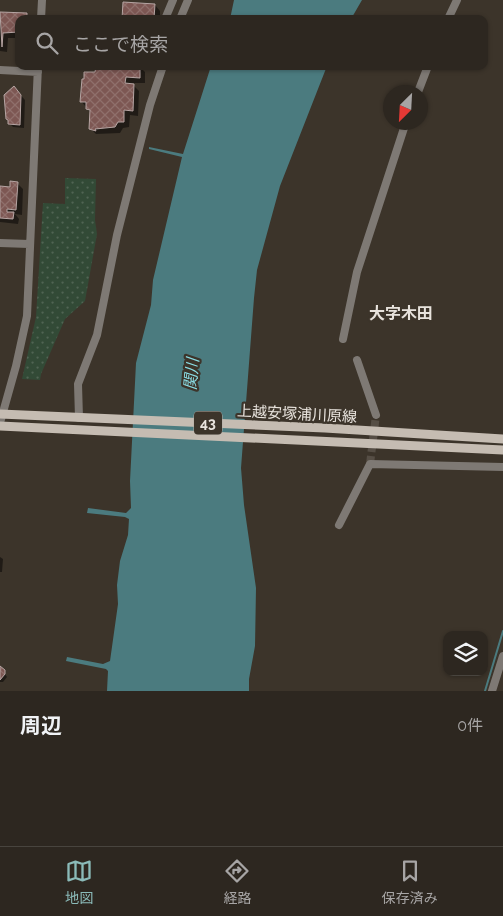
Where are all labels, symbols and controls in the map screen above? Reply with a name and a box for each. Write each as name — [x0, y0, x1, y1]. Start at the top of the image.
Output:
search box — [15, 15, 488, 70]
icon: search — [33, 29, 61, 57]
text: ここで検索 — [73, 33, 168, 55]
north arrow — [383, 85, 428, 130]
district label: 大字木田 — [369, 304, 433, 323]
water label: 関川 — [181, 355, 203, 391]
street label: 上越安塚浦川原線 — [237, 402, 357, 426]
road number: 43 — [194, 412, 222, 434]
map controls — [443, 631, 488, 676]
button: layers — [443, 631, 488, 676]
text: 周辺 — [20, 713, 62, 738]
text: 0件 — [457, 716, 483, 735]
tab: 地図 — [65, 857, 93, 907]
tab: 経路 — [223, 857, 251, 907]
tab: 保存済み — [382, 857, 438, 907]

